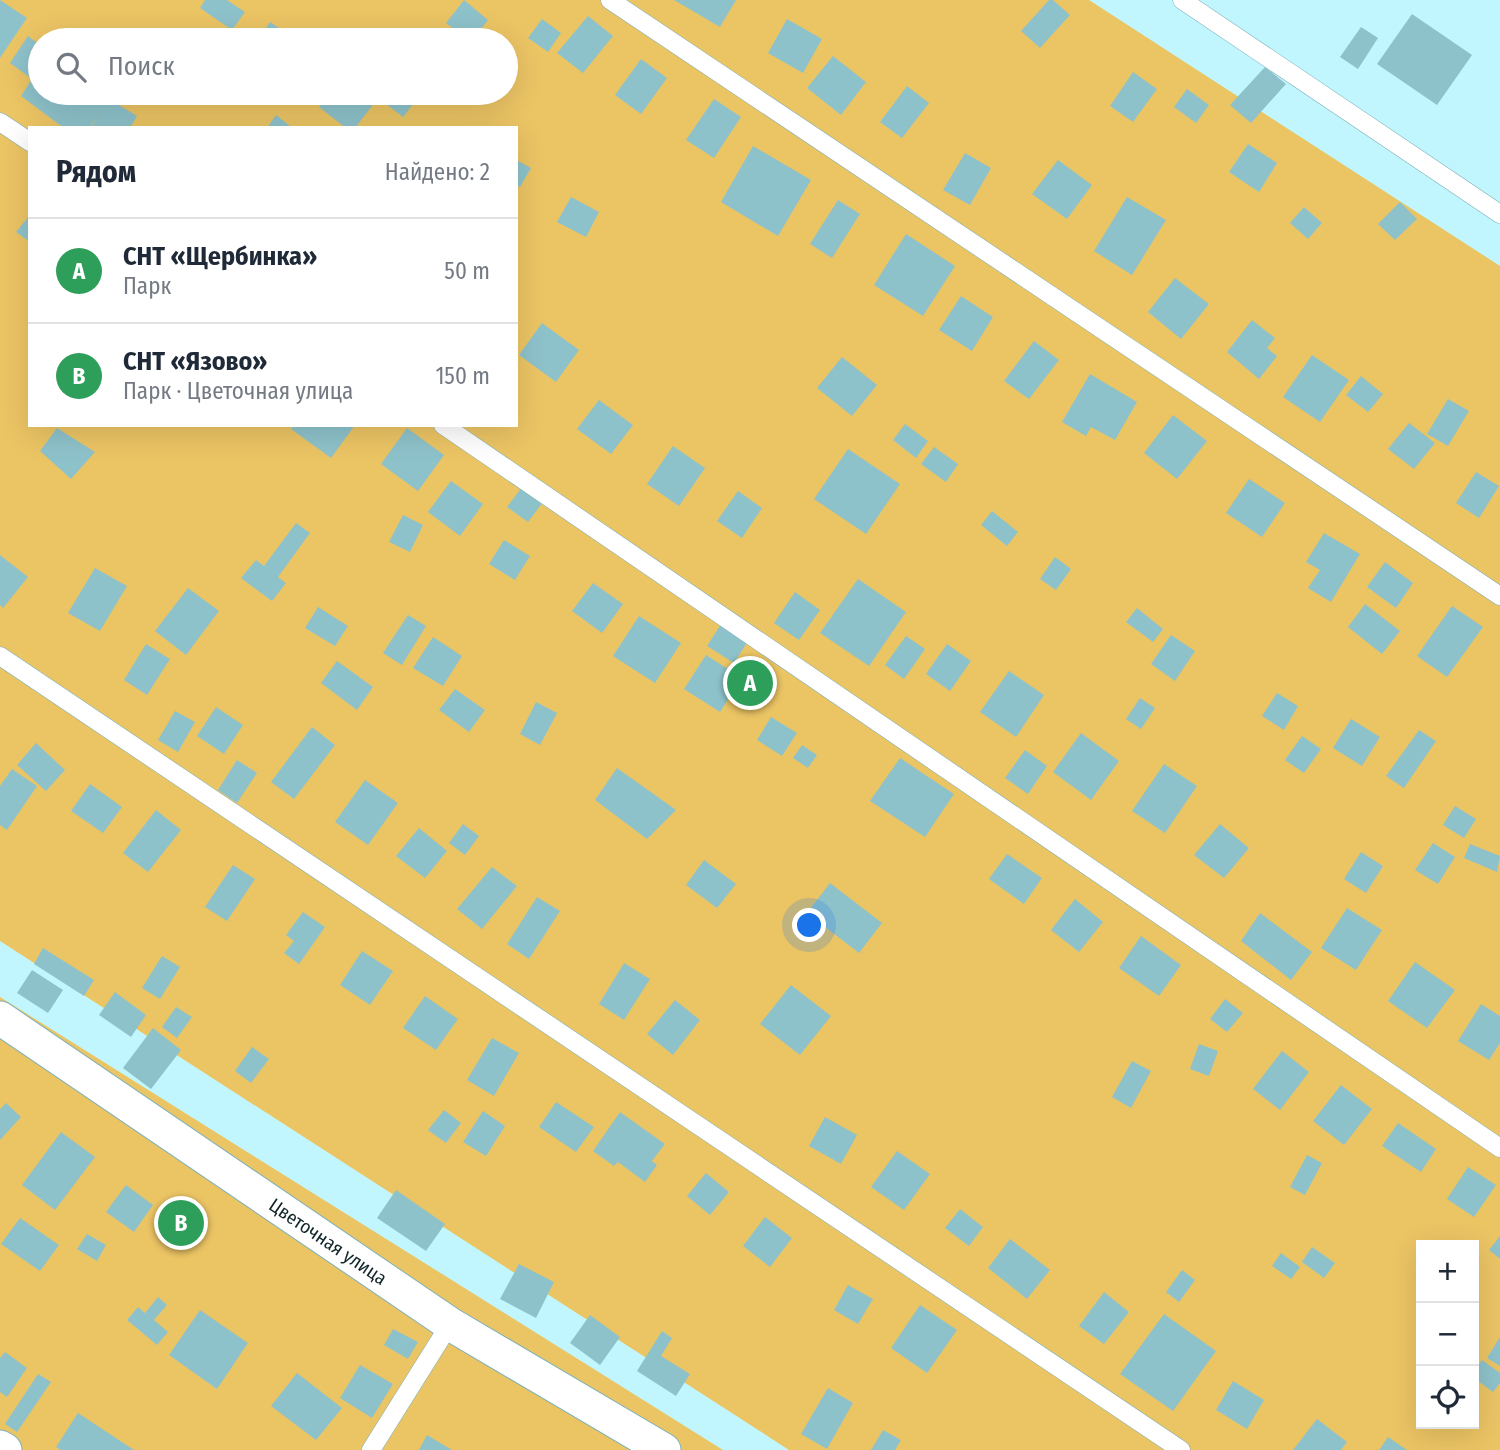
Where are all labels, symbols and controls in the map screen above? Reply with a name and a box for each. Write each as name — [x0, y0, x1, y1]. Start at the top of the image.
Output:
search box — [28, 28, 518, 105]
icon: search — [52, 48, 90, 86]
text: Поиск — [108, 51, 175, 82]
text: Рядом — [56, 154, 136, 190]
text: Найдено: 2 — [385, 158, 490, 186]
text: СНТ «Щербинка» — [123, 241, 317, 272]
text: A — [73, 257, 85, 285]
text: 50 m — [444, 257, 490, 285]
text: Парк — [123, 272, 171, 300]
text: СНТ «Язово» — [123, 346, 267, 377]
text: B — [73, 362, 85, 390]
text: 150 m — [435, 362, 490, 390]
text: Парк · Цветочная улица — [123, 377, 353, 405]
pin: A — [727, 657, 773, 709]
your location — [792, 908, 826, 942]
street label: Цветочная улица — [265, 1193, 392, 1289]
pin: B — [158, 1197, 204, 1249]
map controls — [1416, 1240, 1479, 1429]
button: + — [1416, 1240, 1479, 1303]
button: − — [1416, 1303, 1479, 1366]
button: locate — [1416, 1366, 1479, 1429]

